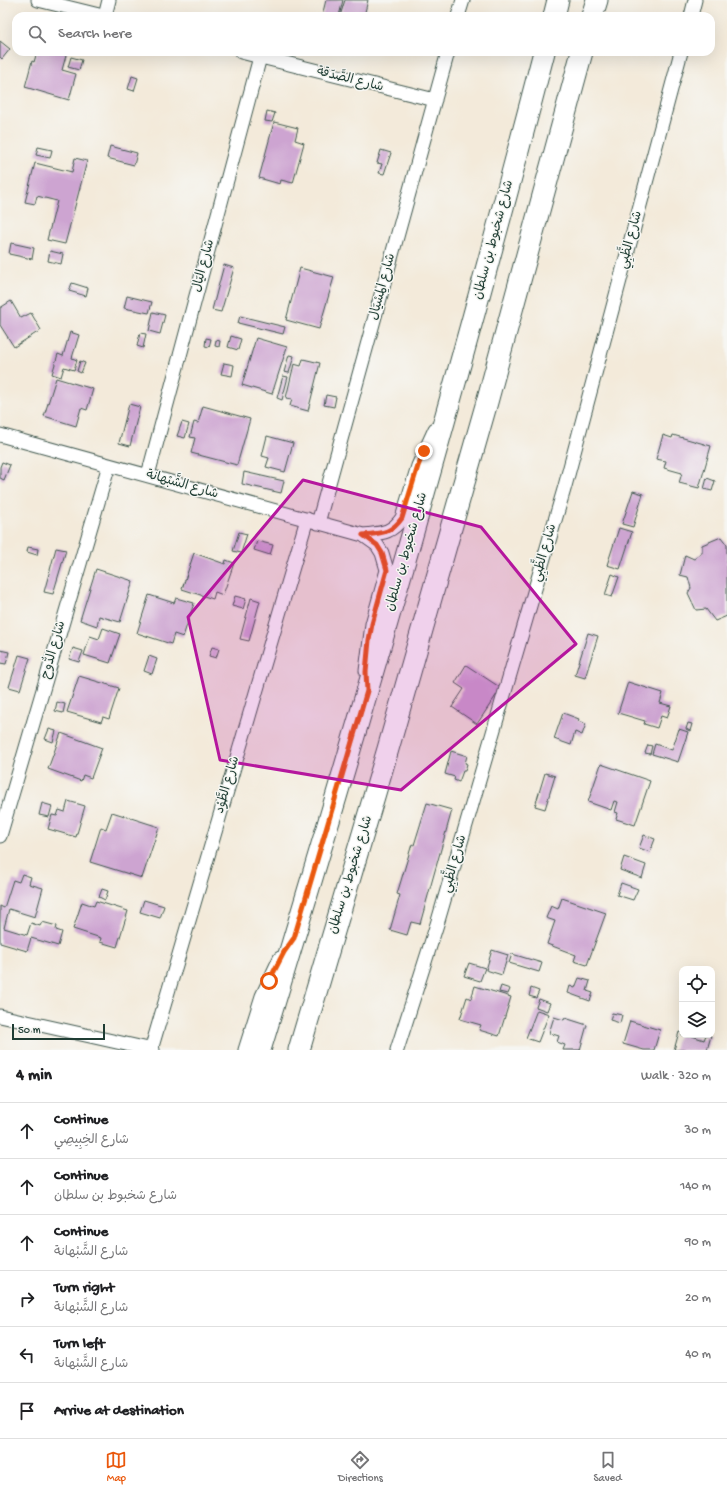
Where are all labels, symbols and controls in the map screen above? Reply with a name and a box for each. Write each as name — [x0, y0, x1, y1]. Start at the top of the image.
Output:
search box — [12, 12, 715, 56]
icon: search — [26, 23, 48, 45]
text: Search here — [58, 25, 132, 43]
street label: شارع الصَّدَقة — [315, 62, 386, 96]
street label: شارع شخبوط بن سلطان — [471, 179, 517, 301]
street label: شارع الظَّبِي — [611, 208, 648, 271]
street label: شارع اليَال — [190, 238, 218, 294]
street label: شارع المِسْيَال — [367, 252, 399, 322]
route end — [415, 442, 433, 460]
street label: شارع الشَّبْهانة — [144, 463, 221, 502]
street label: شارع شخبوط بن سلطان — [383, 491, 431, 613]
street label: شارع الظَّبِي — [525, 521, 562, 584]
street label: شارع الدُّوح — [36, 618, 69, 681]
street label: شارع الطَّوْد — [210, 754, 243, 815]
street label: شارع شخبوط بن سلطان — [326, 814, 376, 936]
street label: شارع الظَّبِي — [435, 832, 472, 895]
map controls — [679, 966, 715, 1038]
button: locate — [679, 966, 715, 1002]
route start — [260, 972, 278, 990]
button: layers — [679, 1002, 715, 1038]
scale bar — [12, 1022, 105, 1041]
text: 50 m — [18, 1025, 40, 1037]
text: 4 min — [16, 1066, 52, 1086]
text: Walk · 320 m — [641, 1069, 711, 1084]
text: Continue — [54, 1111, 108, 1129]
icon: ahead — [16, 1120, 38, 1142]
text: 30 m — [685, 1123, 711, 1138]
text: شارع الخِبِيصِي — [54, 1133, 129, 1148]
text: Continue — [54, 1167, 108, 1185]
icon: ahead — [16, 1176, 38, 1198]
text: 140 m — [680, 1179, 711, 1194]
text: شارع شخبوط بن سلطان — [54, 1189, 177, 1204]
text: Continue — [54, 1223, 108, 1241]
icon: ahead — [16, 1232, 38, 1254]
text: 90 m — [685, 1235, 711, 1250]
text: شارع الشَّبْهانة — [54, 1245, 128, 1260]
text: Turn right — [54, 1279, 114, 1297]
icon: right — [16, 1288, 38, 1310]
text: 20 m — [685, 1291, 711, 1306]
text: شارع الشَّبْهانة — [54, 1301, 128, 1316]
text: Turn left — [54, 1335, 105, 1353]
icon: left — [16, 1344, 38, 1366]
text: 40 m — [685, 1347, 711, 1362]
text: شارع الشَّبْهانة — [54, 1357, 128, 1372]
icon: arrive — [16, 1400, 38, 1422]
text: Arrive at destination — [54, 1402, 184, 1420]
tab: Map — [105, 1449, 127, 1485]
tab: Directions — [338, 1449, 383, 1485]
tab: Saved — [593, 1449, 622, 1485]

